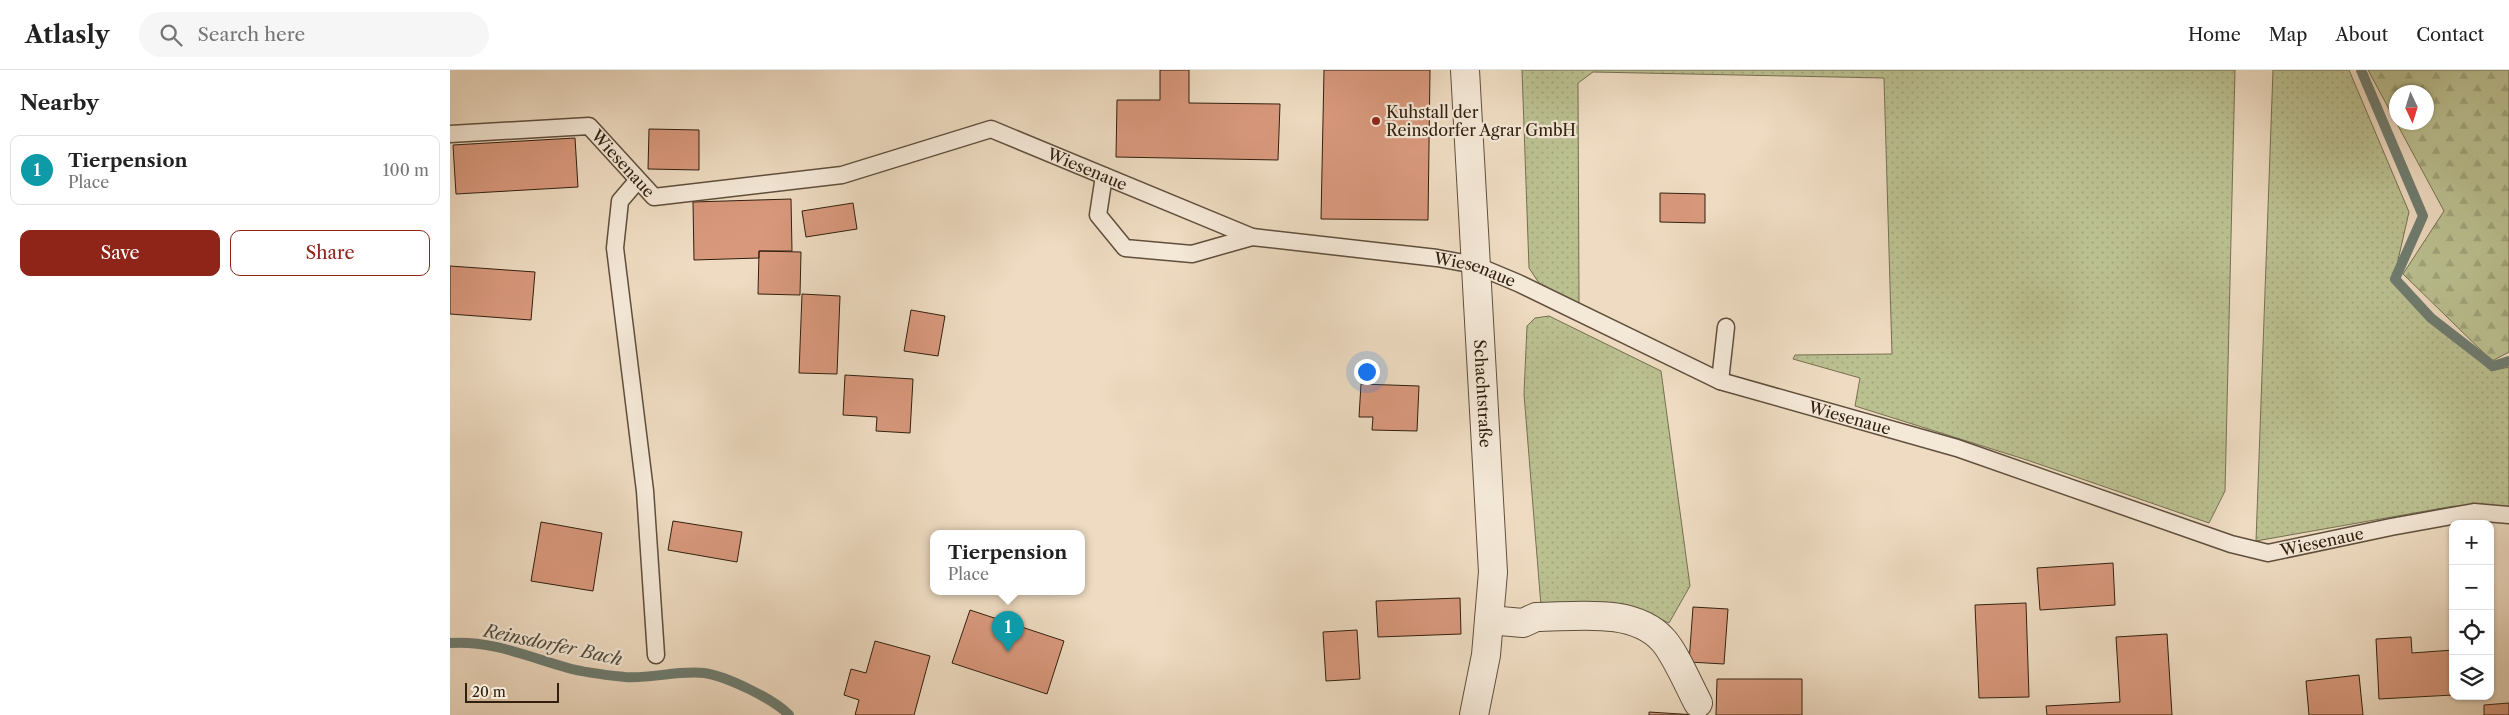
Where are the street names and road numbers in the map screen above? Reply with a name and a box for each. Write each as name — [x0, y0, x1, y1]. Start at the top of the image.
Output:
street label: Wiesenaue — [587, 125, 659, 201]
street label: Wiesenaue — [1044, 143, 1130, 194]
street label: Wiesenaue — [1432, 248, 1519, 291]
street label: Schachtstraße — [1470, 339, 1496, 448]
street label: Wiesenaue — [1805, 396, 1893, 439]
street label: Wiesenaue — [2278, 523, 2365, 560]

